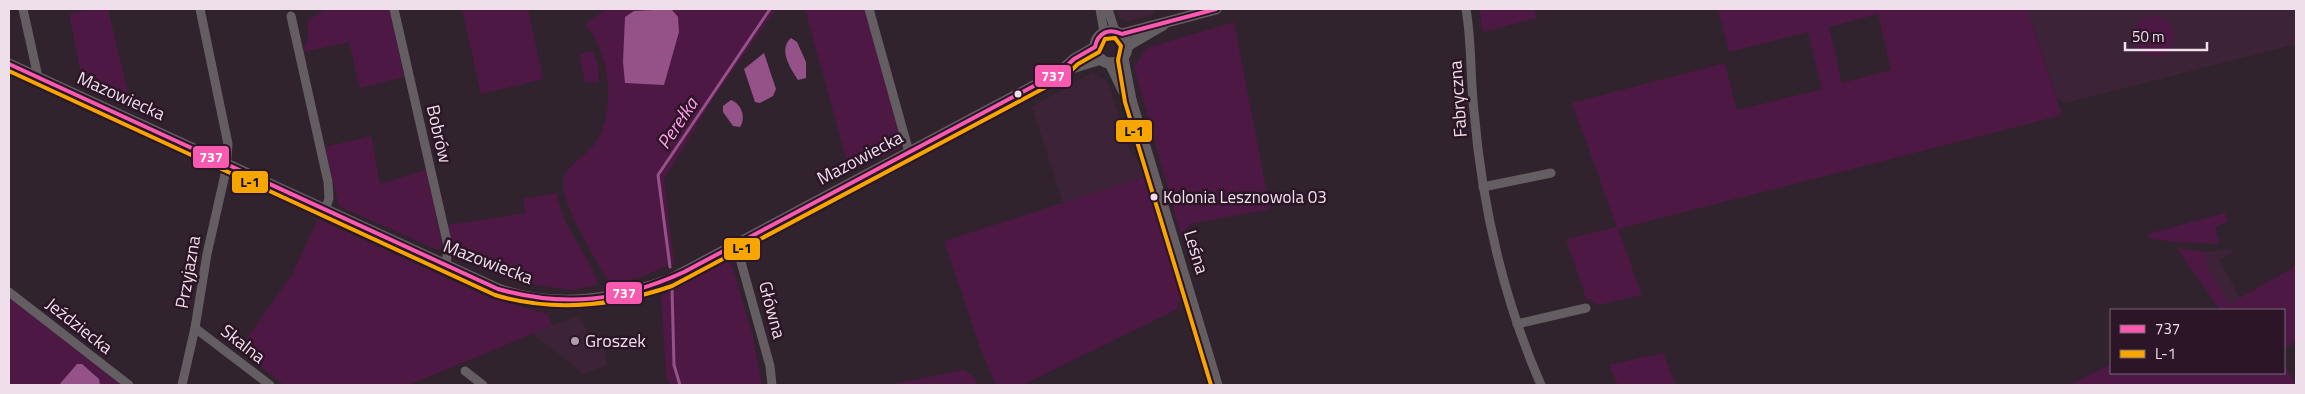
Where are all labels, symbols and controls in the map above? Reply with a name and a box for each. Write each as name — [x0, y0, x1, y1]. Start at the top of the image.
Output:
scale bar — [2125, 20, 2208, 52]
text: 50 m — [2132, 25, 2165, 48]
street label: Fabryczna — [1441, 60, 1474, 138]
street label: Mazowiecka — [73, 64, 170, 127]
line badge: 737 — [1034, 64, 1072, 88]
text: 737 — [1041, 65, 1065, 86]
unlabelled marker — [1013, 89, 1023, 99]
water label: Perełka — [649, 90, 705, 154]
street label: Bobrów — [420, 102, 459, 166]
line badge: L-1 — [1115, 119, 1153, 143]
text: L-1 — [1124, 120, 1144, 141]
street label: Mazowiecka — [812, 124, 908, 192]
line badge: 737 — [192, 145, 230, 169]
text: 737 — [199, 146, 223, 167]
line badge: L-1 — [231, 170, 269, 194]
text: L-1 — [240, 171, 260, 192]
place label: Kolonia Lesznowola 03 — [1163, 184, 1327, 210]
marker: Kolonia Lesznowola 03 — [1149, 192, 1159, 202]
street label: Leśna — [1177, 227, 1216, 277]
street label: Mazowiecka — [440, 232, 537, 291]
street label: Przyjazna — [168, 233, 207, 311]
line badge: L-1 — [723, 237, 761, 261]
text: L-1 — [732, 237, 752, 258]
street label: Główna — [752, 278, 793, 342]
line badge: 737 — [605, 281, 643, 305]
text: 737 — [612, 282, 636, 303]
street label: Jeździecka — [40, 291, 119, 360]
legend — [2110, 309, 2285, 374]
text: 737 — [2155, 317, 2180, 340]
street label: Skalna — [215, 318, 271, 370]
place label: Groszek — [585, 327, 646, 354]
marker: Groszek — [569, 335, 581, 347]
text: L-1 — [2155, 342, 2176, 365]

